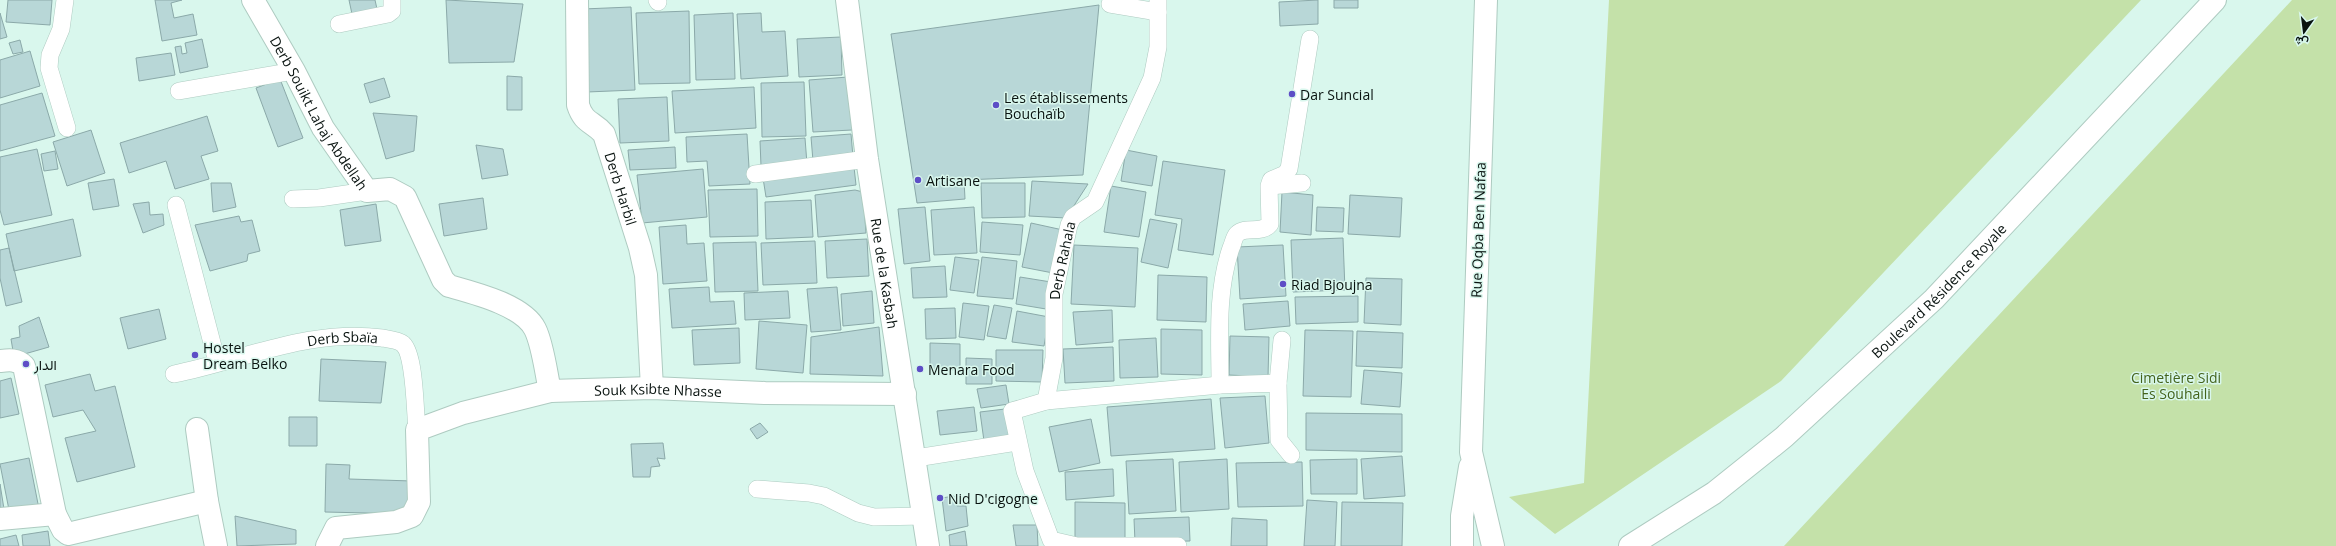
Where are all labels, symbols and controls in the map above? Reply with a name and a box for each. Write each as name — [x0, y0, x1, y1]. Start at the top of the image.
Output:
north arrow — [2284, 12, 2324, 52]
street label: Derb Souikt Lahaj Abdellah — [266, 32, 373, 193]
text: ش — [2293, 33, 2310, 51]
place label: Dar Suncial — [1300, 85, 1374, 104]
place label: Les établissements Bouchaïb — [1004, 88, 1128, 123]
marker: Dar Suncial — [1287, 89, 1297, 99]
marker: Les établissements Bouchaïb — [991, 100, 1001, 110]
street label: Derb Harbil — [601, 150, 642, 227]
street label: Rue Oqba Ben Nafaa — [1466, 162, 1490, 298]
place label: Artisane — [926, 171, 980, 190]
marker: Artisane — [913, 175, 923, 185]
street label: Rue de la Kasbah — [867, 217, 903, 330]
street label: Derb Rahala — [1045, 219, 1079, 300]
street label: Boulevard Résidence Royale — [1867, 219, 2010, 362]
place label: Riad Bjoujna — [1291, 275, 1373, 294]
marker: Riad Bjoujna — [1278, 279, 1288, 289]
street label: Derb Sbaïa — [306, 327, 379, 350]
place label: Hostel Dream Belko — [203, 338, 287, 373]
marker: Hostel Dream Belko — [190, 350, 200, 360]
place label: الدار — [33, 355, 57, 374]
marker: الدار — [21, 359, 31, 369]
place label: Menara Food — [928, 360, 1015, 379]
marker: Menara Food — [915, 364, 925, 374]
park label: Cimetière Sidi Es Souhaili — [2131, 368, 2221, 403]
street label: Souk Ksibte Nhasse — [594, 378, 722, 401]
place label: Nid D'cigogne — [948, 489, 1038, 508]
marker: Nid D'cigogne — [935, 493, 945, 503]

